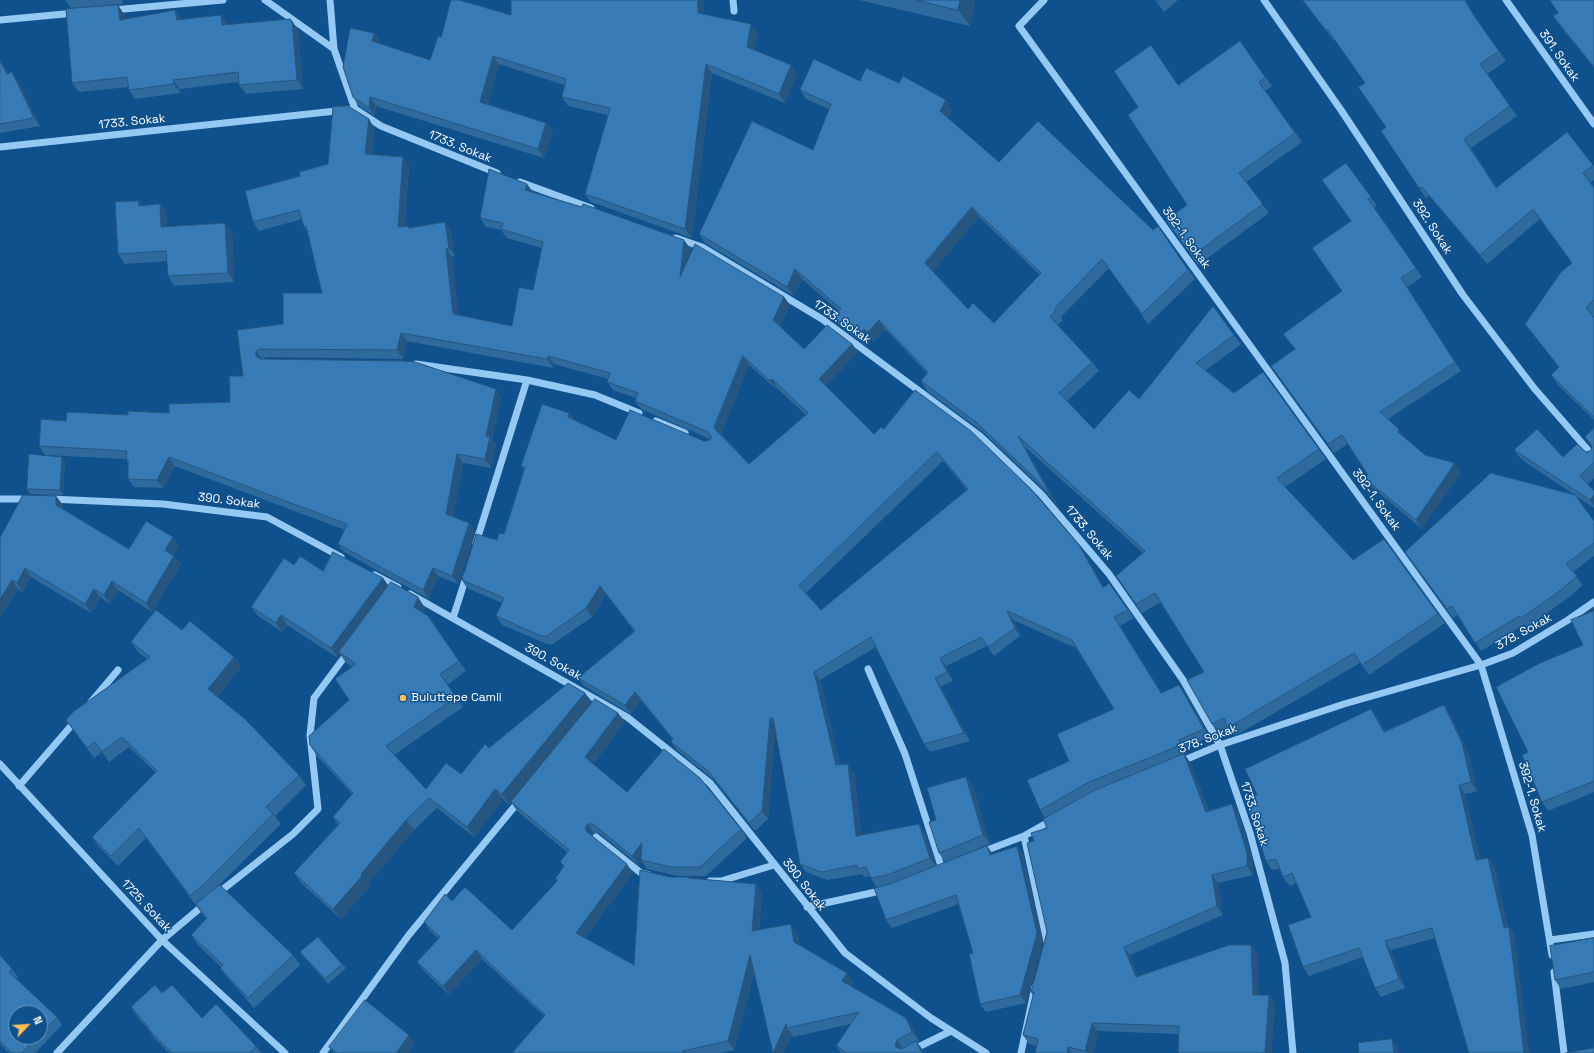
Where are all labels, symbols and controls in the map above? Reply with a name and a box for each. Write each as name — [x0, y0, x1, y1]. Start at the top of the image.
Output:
street label: 391. Sokak — [1536, 27, 1582, 85]
street label: 1733. Sokak — [98, 111, 166, 133]
street label: 1733. Sokak — [426, 128, 494, 166]
street label: 392. Sokak — [1409, 197, 1455, 257]
street label: 392-1. Sokak — [1159, 204, 1213, 272]
street label: 1733. Sokak — [810, 297, 874, 347]
street label: 392-1. Sokak — [1349, 466, 1403, 534]
street label: 390. Sokak — [197, 490, 261, 512]
street label: 1733. Sokak — [1062, 503, 1116, 563]
street label: 378. Sokak — [1493, 611, 1555, 653]
street label: 390. Sokak — [522, 641, 584, 683]
place label: Buluttepe Camii — [411, 691, 502, 705]
marker: Buluttepe Camii — [398, 693, 408, 703]
street label: 378. Sokak — [1176, 721, 1240, 757]
street label: 392-1. Sokak — [1515, 760, 1549, 834]
street label: 1733. Sokak — [1237, 780, 1271, 848]
street label: 390. Sokak — [779, 856, 829, 914]
street label: 1725. Sokak — [118, 877, 174, 935]
north arrow — [8, 1005, 48, 1045]
text: N — [30, 1014, 46, 1027]

